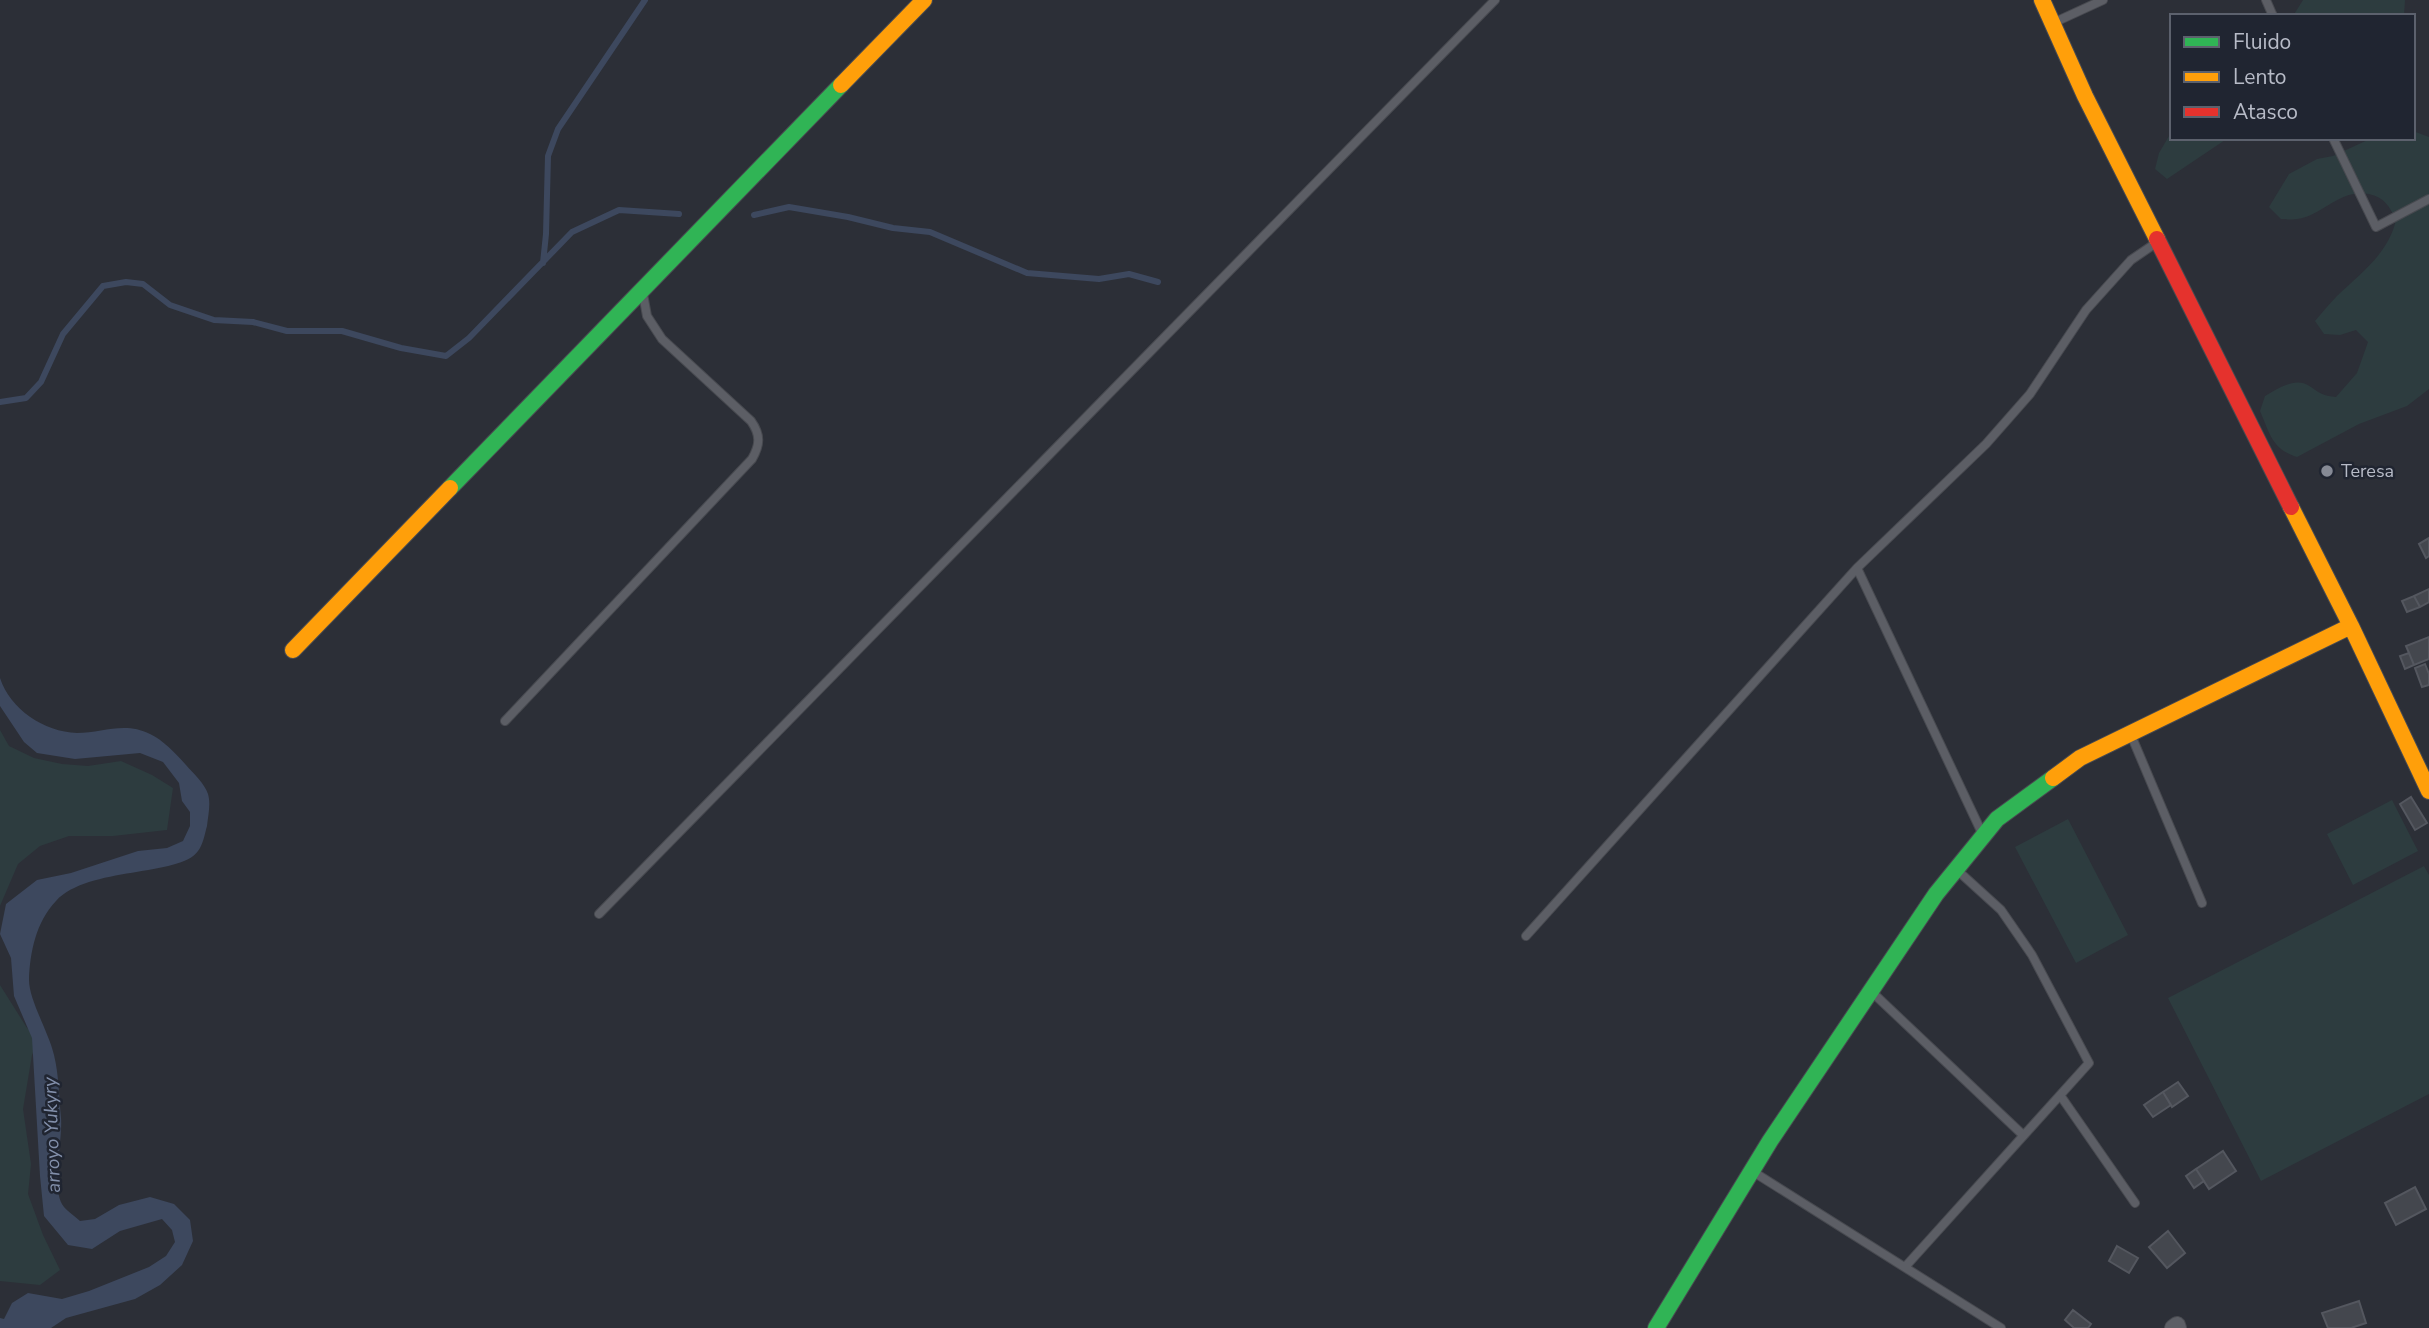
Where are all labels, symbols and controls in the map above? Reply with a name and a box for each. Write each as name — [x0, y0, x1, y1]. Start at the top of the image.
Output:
legend — [2170, 14, 2415, 140]
text: Fluido — [2233, 28, 2291, 56]
text: Lento — [2233, 63, 2286, 91]
text: Atasco — [2233, 98, 2298, 126]
place label: Teresa — [2341, 459, 2394, 483]
marker: Teresa — [2319, 463, 2335, 479]
water label: arroyo Yukyry — [37, 1075, 67, 1193]

